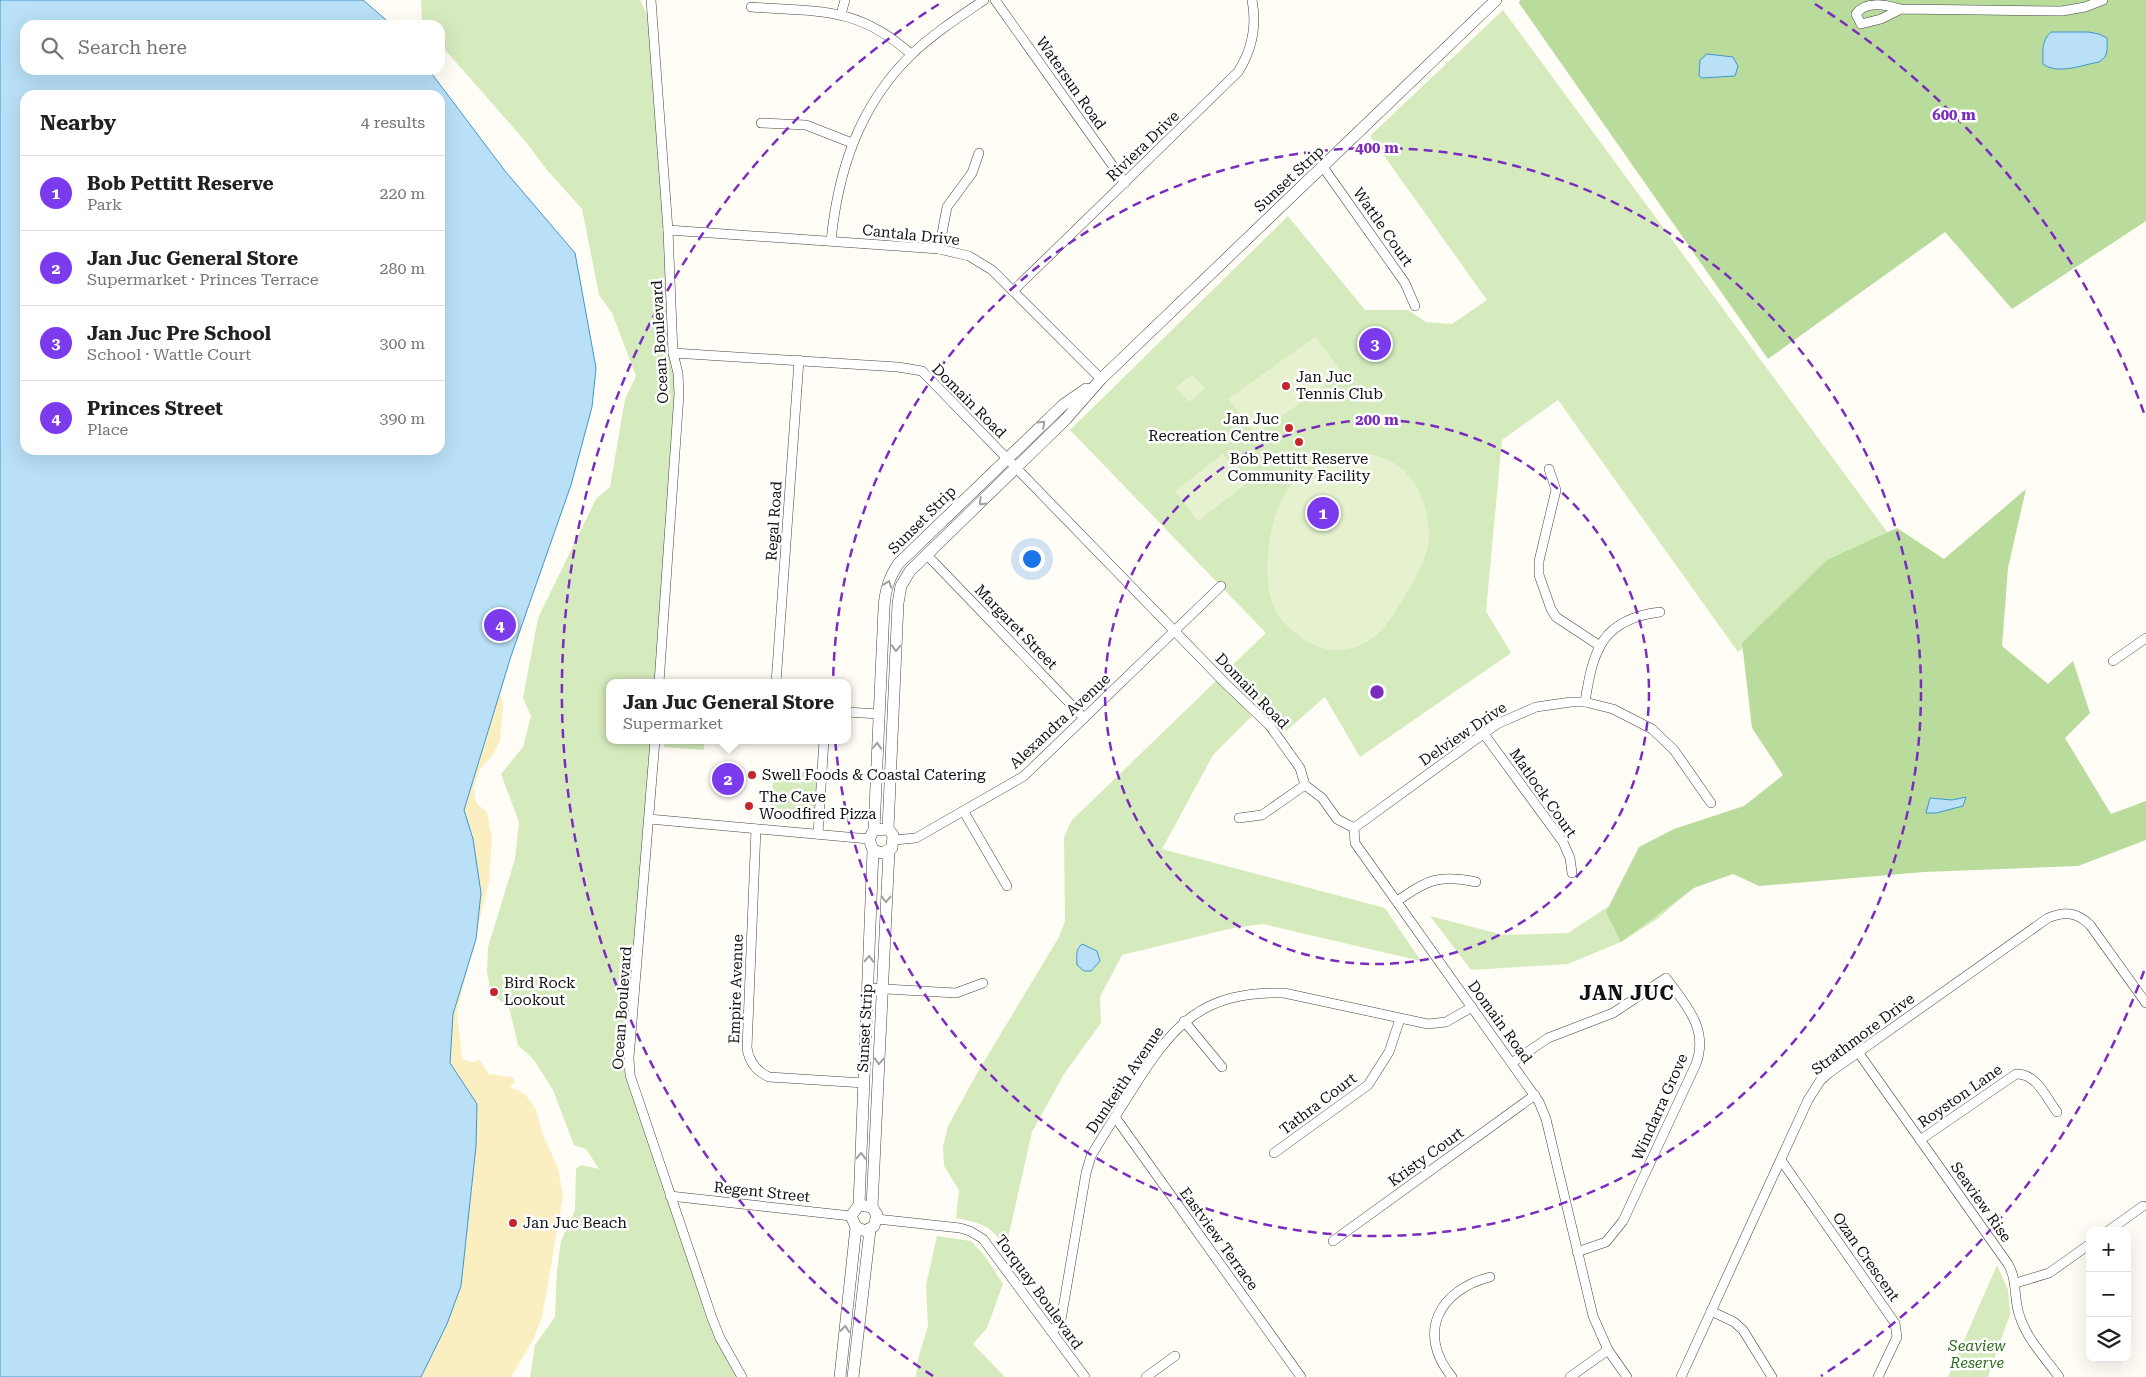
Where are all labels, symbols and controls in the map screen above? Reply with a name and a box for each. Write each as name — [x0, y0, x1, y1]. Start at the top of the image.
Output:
search box — [20, 20, 445, 75]
street label: Watersun Road — [1032, 33, 1110, 133]
icon: search — [38, 34, 66, 62]
text: Search here — [78, 36, 187, 59]
text: 600 m — [1932, 106, 1976, 124]
street label: Riviera Drive — [1103, 107, 1183, 185]
text: Nearby — [40, 111, 116, 135]
text: 4 results — [361, 113, 425, 132]
text: 400 m — [1355, 139, 1399, 157]
street label: Sunset Strip — [1250, 142, 1328, 216]
text: Bob Pettitt Reserve — [87, 172, 274, 195]
text: 1 — [52, 184, 60, 203]
text: 220 m — [379, 184, 425, 203]
street label: Wattle Court — [1349, 184, 1417, 270]
text: Park — [87, 195, 122, 214]
street label: Cantala Drive — [861, 221, 961, 249]
text: Jan Juc General Store — [87, 247, 298, 270]
text: 2 — [52, 259, 60, 278]
text: 280 m — [379, 259, 425, 278]
text: Supermarket · Princes Terrace — [87, 270, 319, 289]
street label: Ocean Boulevard — [648, 279, 672, 404]
text: Jan Juc Pre School — [87, 322, 271, 345]
pin: 3 — [1359, 325, 1391, 363]
text: 3 — [52, 334, 60, 353]
text: 300 m — [379, 334, 425, 353]
text: School · Wattle Court — [87, 345, 251, 364]
street label: Domain Road — [928, 360, 1010, 442]
place label: Jan Juc Tennis Club — [1296, 368, 1383, 403]
marker: Jan Juc Tennis Club — [1280, 380, 1292, 392]
text: Princes Street — [87, 397, 223, 420]
text: 4 — [52, 409, 60, 428]
text: 390 m — [379, 409, 425, 428]
place label: Jan Juc Recreation Centre — [1148, 410, 1279, 445]
text: 200 m — [1355, 411, 1399, 429]
text: Place — [87, 420, 128, 439]
one-way arrow — [1037, 421, 1046, 430]
marker: Jan Juc Recreation Centre — [1283, 422, 1295, 434]
marker: Bob Pettitt Reserve Community Facility — [1293, 436, 1305, 448]
place label: Bob Pettitt Reserve Community Facility — [1228, 450, 1371, 485]
street label: Regal Road — [762, 480, 786, 562]
street label: Sunset Strip — [884, 482, 960, 558]
pin: 1 — [1307, 494, 1339, 532]
one-way arrow — [979, 496, 988, 505]
your location — [1019, 546, 1045, 572]
one-way arrow — [882, 580, 892, 589]
street label: Margaret Street — [971, 581, 1061, 674]
pin: 4 — [484, 606, 516, 644]
one-way arrow — [890, 644, 901, 652]
street label: Domain Road — [1212, 650, 1293, 733]
street label: Alexandra Avenue — [1006, 670, 1114, 772]
popup — [606, 679, 851, 744]
centre of rings — [1368, 683, 1386, 701]
text: Jan Juc General Store — [623, 691, 834, 714]
street label: Delview Drive — [1416, 698, 1510, 770]
text: Supermarket — [623, 714, 723, 733]
one-way arrow — [872, 742, 883, 750]
street label: Matlock Court — [1506, 745, 1581, 841]
pin: 2 — [712, 760, 744, 798]
place label: Swell Foods & Coastal Catering — [762, 766, 986, 784]
marker: Swell Foods & Coastal Catering — [746, 769, 758, 781]
place label: The Cave Woodfired Pizza — [759, 788, 876, 823]
marker: The Cave Woodfired Pizza — [743, 800, 755, 812]
one-way arrow — [880, 895, 891, 903]
street label: Empire Avenue — [725, 934, 747, 1044]
street label: Ocean Boulevard — [609, 945, 635, 1070]
one-way arrow — [864, 955, 874, 962]
place label: Bird Rock Lookout — [504, 974, 576, 1009]
street label: Domain Road — [1464, 977, 1536, 1067]
district label: JAN JUC — [1579, 981, 1675, 1005]
street label: Sunset Strip — [854, 983, 876, 1073]
marker: Bird Rock Lookout — [488, 986, 500, 998]
street label: Strathmore Drive — [1808, 989, 1918, 1079]
street label: Dunkeith Avenue — [1082, 1023, 1168, 1137]
street label: Windarra Grove — [1628, 1051, 1692, 1163]
one-way arrow — [873, 1058, 884, 1066]
street label: Royston Lane — [1914, 1060, 2006, 1132]
street label: Tathra Court — [1276, 1069, 1360, 1139]
street label: Kristy Court — [1385, 1123, 1468, 1190]
one-way arrow — [856, 1152, 866, 1160]
street label: Seaview Rise — [1947, 1158, 2015, 1246]
street label: Regent Street — [713, 1178, 811, 1206]
street label: Eastview Terrace — [1176, 1184, 1262, 1294]
street label: Ozan Crescent — [1829, 1209, 1904, 1305]
place label: Jan Juc Beach — [523, 1214, 627, 1232]
marker: Jan Juc Beach — [507, 1217, 519, 1229]
map controls — [2086, 1227, 2131, 1362]
button: + — [2086, 1227, 2131, 1272]
street label: Torquay Boulevard — [991, 1231, 1087, 1353]
button: − — [2086, 1272, 2131, 1317]
button: layers — [2086, 1317, 2131, 1362]
one-way arrow — [839, 1324, 850, 1332]
park label: Seaview Reserve — [1947, 1337, 2006, 1372]

